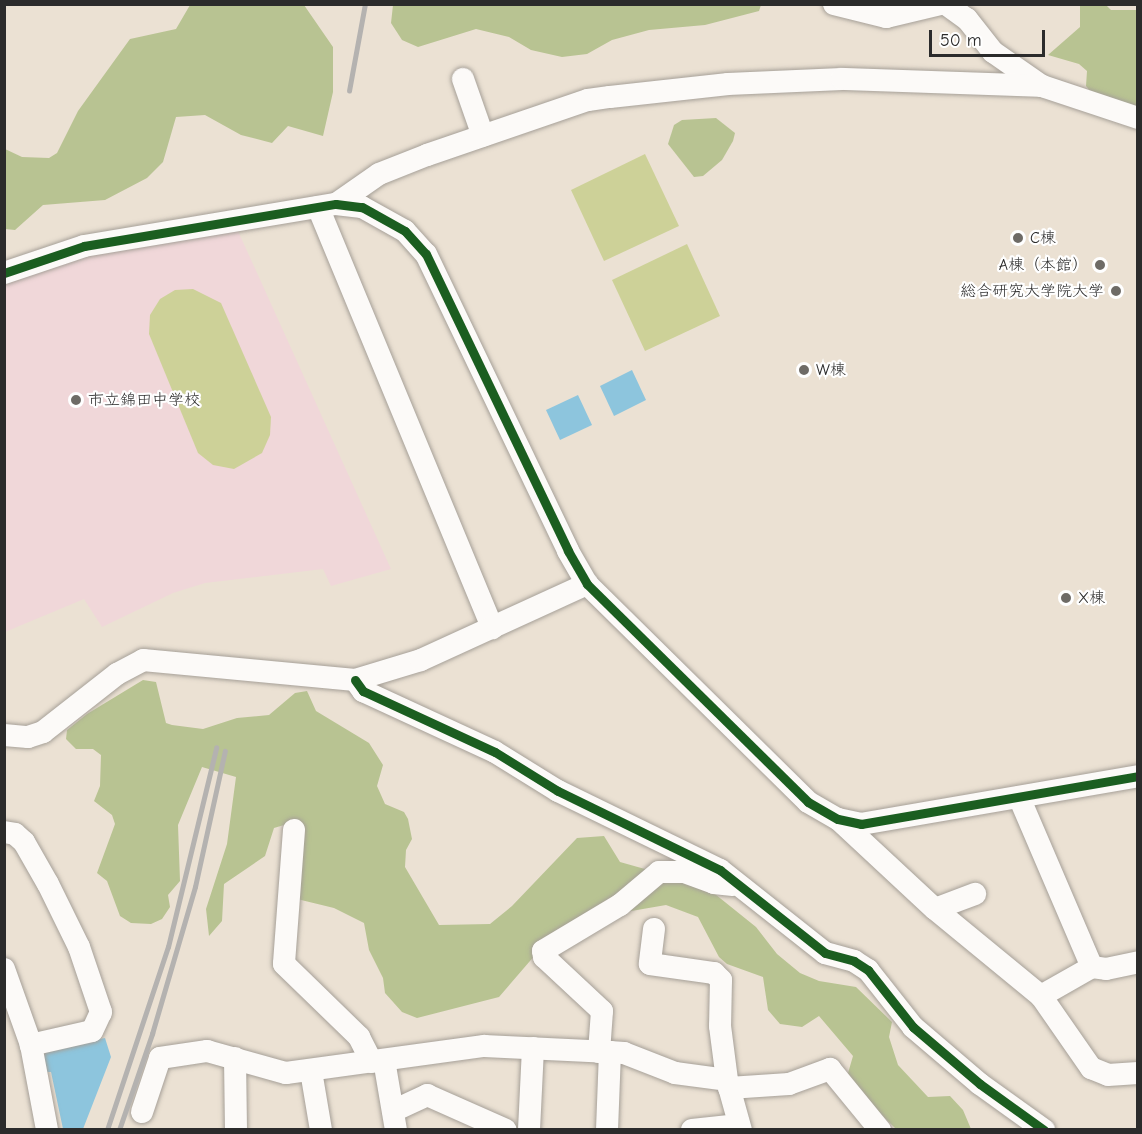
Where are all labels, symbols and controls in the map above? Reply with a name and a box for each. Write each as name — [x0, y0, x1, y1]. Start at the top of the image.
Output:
scale bar — [932, 18, 1048, 56]
text: 50 m — [940, 30, 982, 51]
place label: C棟 — [1030, 228, 1056, 248]
marker: C棟 — [1011, 231, 1025, 245]
place label: A棟（本館） — [999, 255, 1088, 275]
marker: A棟（本館） — [1093, 258, 1107, 272]
place label: 総合研究大学院大学 — [960, 281, 1104, 301]
marker: 総合研究大学院大学 — [1109, 284, 1123, 298]
place label: W棟 — [816, 360, 846, 380]
marker: W棟 — [797, 363, 811, 377]
place label: 市立錦田中学校 — [88, 390, 200, 410]
marker: 市立錦田中学校 — [69, 393, 83, 407]
place label: X棟 — [1078, 588, 1105, 608]
marker: X棟 — [1059, 591, 1073, 605]

